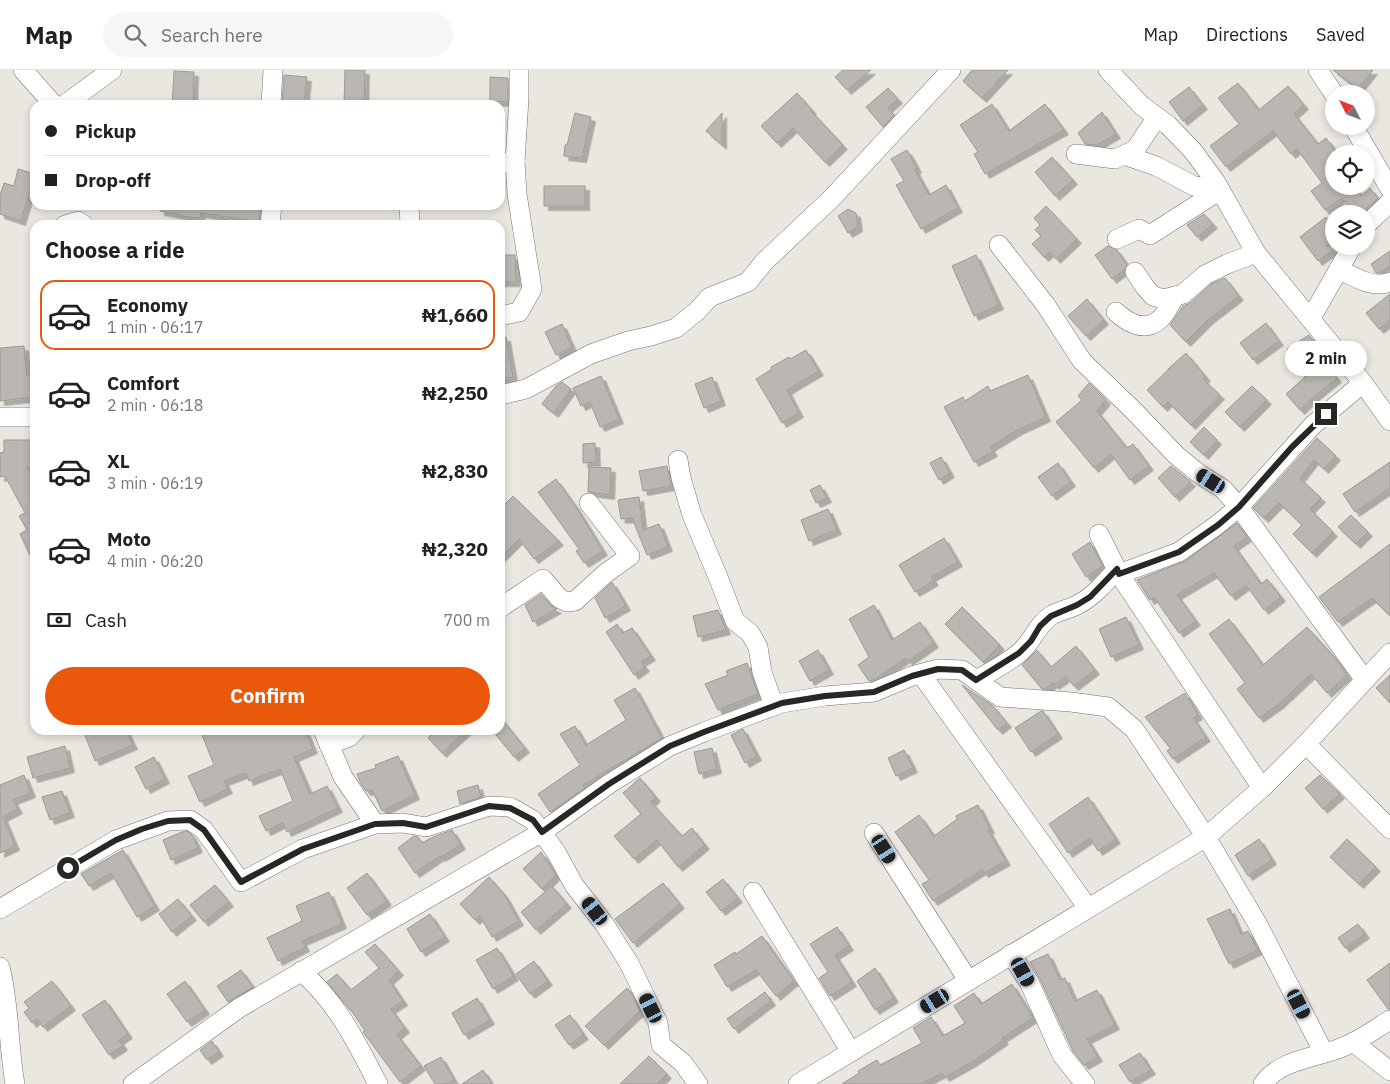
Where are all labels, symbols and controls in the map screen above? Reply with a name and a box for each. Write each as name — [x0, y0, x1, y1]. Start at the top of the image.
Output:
search box — [103, 12, 453, 57]
text: Map — [25, 19, 73, 51]
icon: search — [121, 21, 149, 49]
text: Search here — [161, 23, 263, 47]
text: Map — [1143, 23, 1178, 46]
text: Directions — [1206, 23, 1288, 46]
text: Saved — [1316, 23, 1365, 46]
north arrow — [1325, 85, 1375, 135]
map controls — [1325, 85, 1375, 255]
text: Pickup — [75, 119, 136, 143]
button: locate — [1325, 145, 1375, 195]
text: Drop-off — [75, 168, 151, 192]
button: layers — [1325, 205, 1375, 255]
text: Choose a ride — [45, 235, 185, 264]
icon: car — [47, 293, 92, 338]
text: Economy — [107, 293, 188, 317]
text: ₦1,660 — [422, 303, 488, 327]
text: 1 min · 06:17 — [107, 317, 203, 337]
callout: 2 min — [1285, 342, 1367, 376]
text: 2 min — [1305, 348, 1347, 368]
icon: car — [47, 371, 92, 416]
text: Comfort — [107, 371, 180, 395]
text: ₦2,250 — [422, 381, 488, 405]
text: 2 min · 06:18 — [107, 395, 203, 415]
route end — [1315, 403, 1337, 425]
icon: car — [47, 449, 92, 494]
text: XL — [107, 449, 130, 473]
text: ₦2,830 — [422, 459, 488, 483]
car — [1194, 467, 1227, 495]
text: 3 min · 06:19 — [107, 473, 203, 493]
icon: car — [47, 527, 92, 572]
text: Moto — [107, 527, 151, 551]
text: ₦2,320 — [422, 537, 488, 561]
text: 4 min · 06:20 — [107, 551, 203, 571]
icon: cash — [45, 606, 73, 634]
text: Cash — [85, 608, 127, 632]
text: 700 m — [443, 610, 490, 630]
button: Confirm — [45, 667, 490, 725]
car — [869, 832, 898, 866]
route start — [57, 857, 79, 879]
car — [579, 895, 610, 927]
car — [1009, 955, 1036, 989]
car — [918, 987, 951, 1015]
car — [1285, 987, 1312, 1021]
car — [637, 991, 664, 1025]

